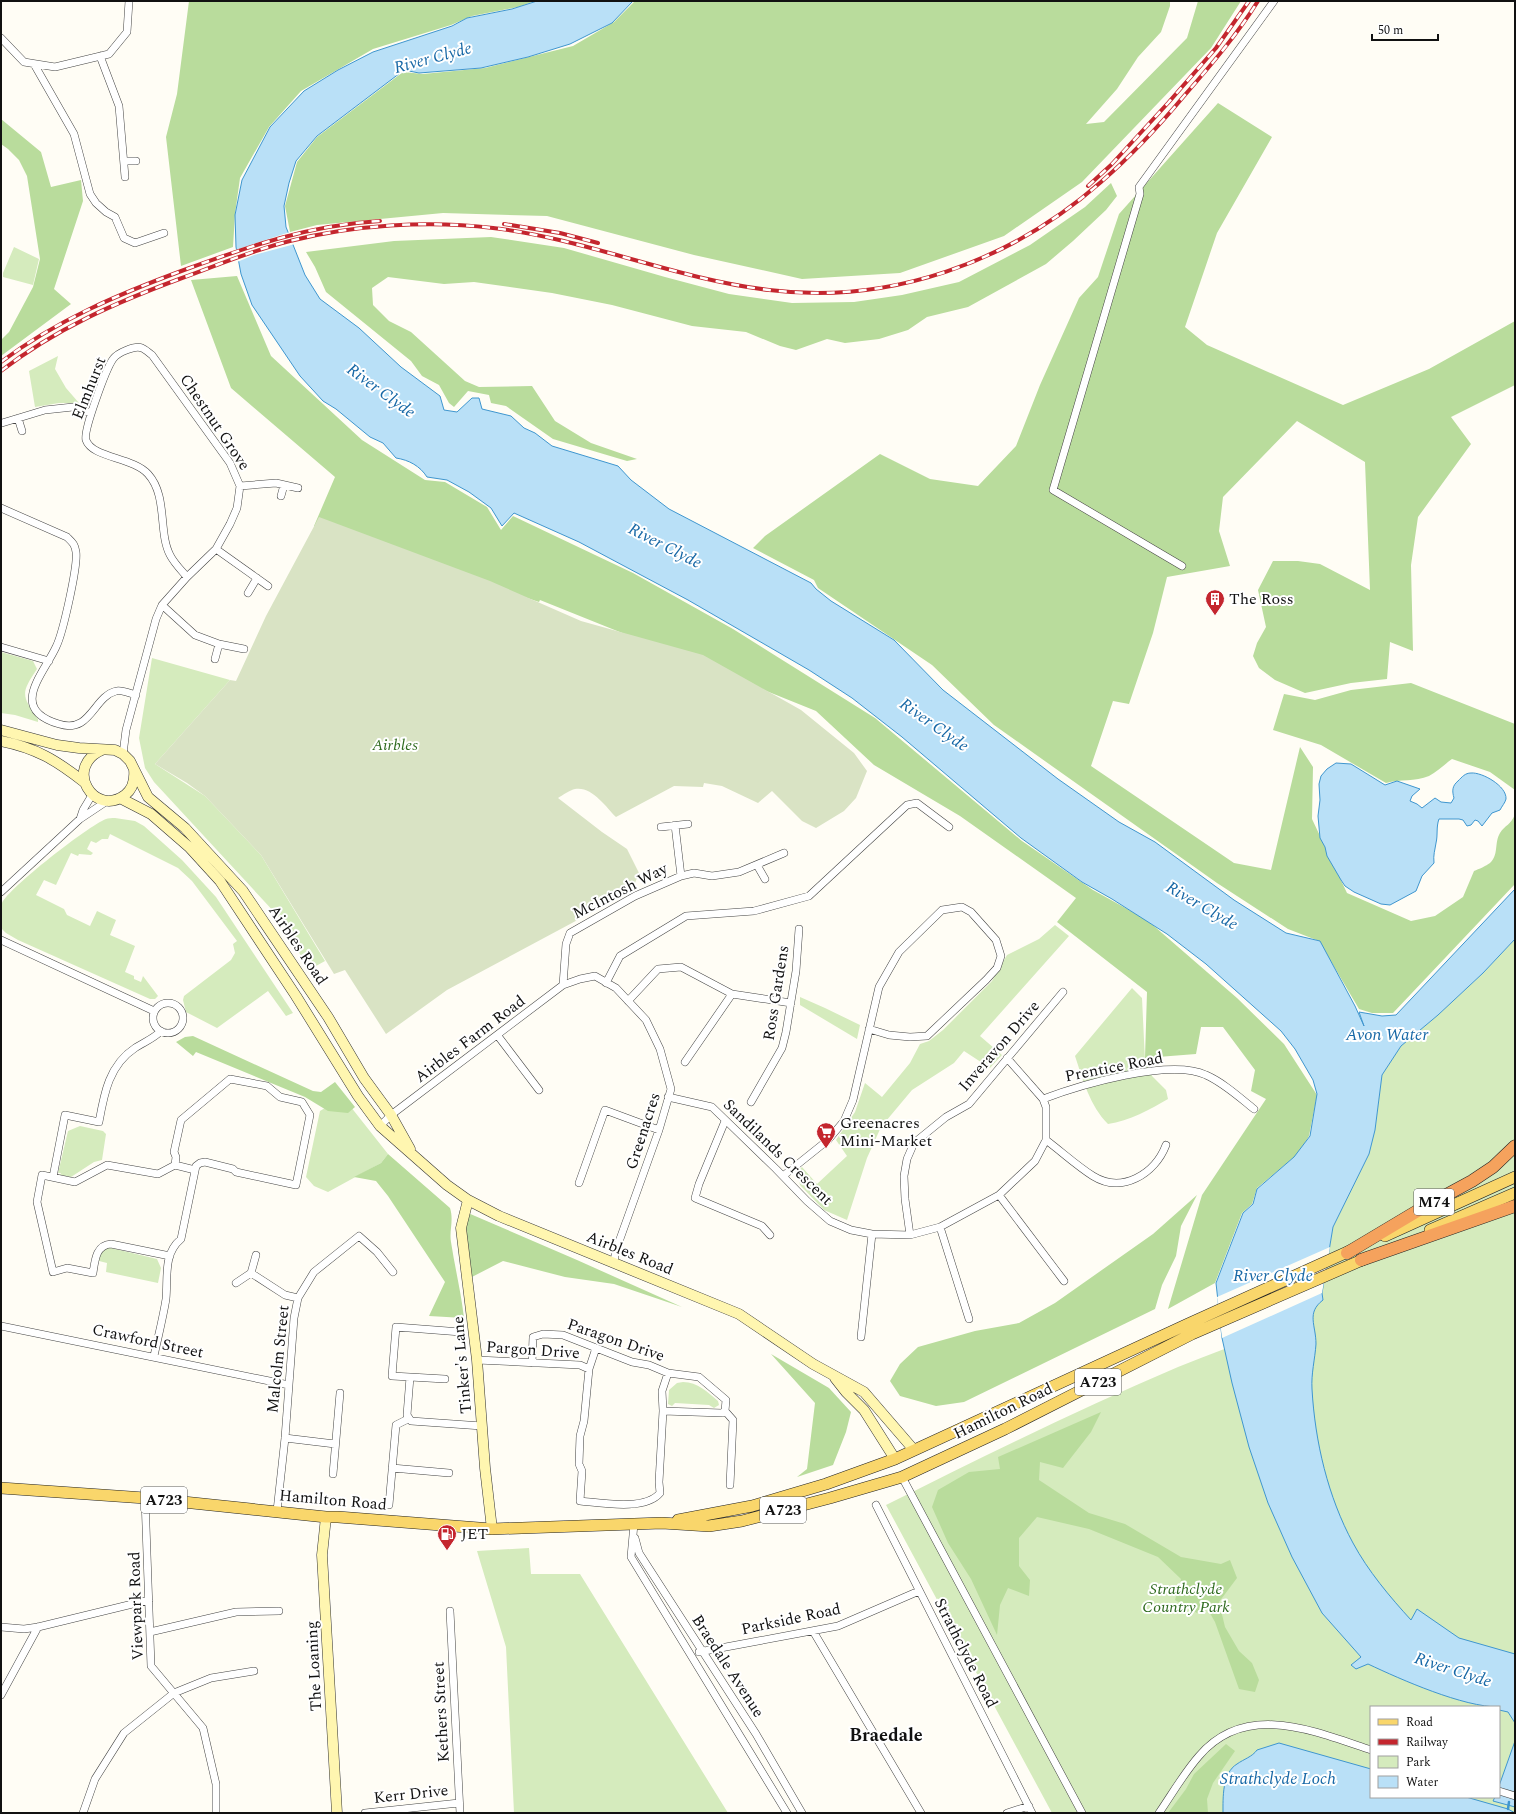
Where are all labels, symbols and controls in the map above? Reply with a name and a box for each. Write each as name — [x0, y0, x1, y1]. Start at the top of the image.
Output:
scale bar — [1372, 16, 1438, 42]
text: 50 m — [1378, 21, 1403, 40]
water label: River Clyde — [391, 35, 475, 81]
street label: Elmhurst — [66, 353, 113, 423]
water label: River Clyde — [341, 357, 421, 425]
street label: Chestnut Grove — [174, 369, 256, 475]
water label: River Clyde — [624, 516, 706, 576]
place label: The Ross — [1229, 587, 1294, 611]
building icon: The Ross — [1204, 588, 1226, 616]
water label: River Clyde — [894, 691, 974, 759]
park label: Airbles — [371, 733, 418, 757]
street label: McIntosh Way — [568, 856, 673, 925]
water label: River Clyde — [1161, 875, 1243, 937]
street label: Airbles Road — [262, 900, 334, 990]
street label: Ross Gardens — [757, 944, 795, 1042]
street label: Airbles Farm Road — [410, 989, 530, 1089]
street label: Inveravon Drive — [953, 995, 1045, 1097]
water label: Avon Water — [1345, 1022, 1428, 1048]
street label: Prentice Road — [1063, 1046, 1165, 1088]
street label: Greenacres — [619, 1089, 667, 1173]
street label: Sandilands Crescent — [718, 1093, 839, 1211]
place label: Greenacres Mini-Market — [840, 1111, 932, 1153]
supermarket icon: Greenacres Mini-Market — [815, 1121, 837, 1149]
road number: M74 — [1414, 1189, 1454, 1215]
street label: Airbles Road — [583, 1225, 677, 1281]
water label: River Clyde — [1233, 1263, 1313, 1289]
street label: Malcolm Street — [260, 1303, 296, 1414]
street label: Paragon Drive — [564, 1312, 668, 1368]
street label: Tinker's Lane — [446, 1315, 478, 1415]
street label: Crawford Street — [90, 1317, 206, 1365]
street label: Pargon Drive — [485, 1335, 581, 1365]
road number: A723 — [1075, 1369, 1121, 1395]
street label: Hamilton Road — [949, 1377, 1057, 1445]
street label: Hamilton Road — [278, 1483, 388, 1517]
road number: A723 — [141, 1487, 187, 1513]
road number: A723 — [760, 1497, 806, 1523]
place label: JET — [461, 1522, 489, 1546]
fuel station icon: JET — [436, 1523, 458, 1551]
street label: Viewpark Road — [122, 1551, 150, 1661]
park label: Strathclyde Country Park — [1142, 1577, 1230, 1619]
street label: Strathclyde Road — [928, 1594, 1004, 1712]
street label: Parkside Road — [739, 1597, 843, 1641]
street label: Braedale Avenue — [686, 1610, 770, 1722]
street label: The Loaning — [300, 1620, 328, 1712]
water label: River Clyde — [1411, 1645, 1495, 1695]
street label: Kethers Street — [426, 1661, 456, 1763]
legend — [1370, 1706, 1500, 1798]
text: Road — [1406, 1713, 1433, 1732]
district label: Braedale — [849, 1722, 923, 1749]
text: Railway — [1406, 1733, 1449, 1752]
text: Park — [1406, 1753, 1431, 1772]
water label: Strathclyde Loch — [1220, 1766, 1336, 1792]
text: Water — [1406, 1773, 1438, 1792]
street label: Kerr Drive — [373, 1778, 449, 1810]

